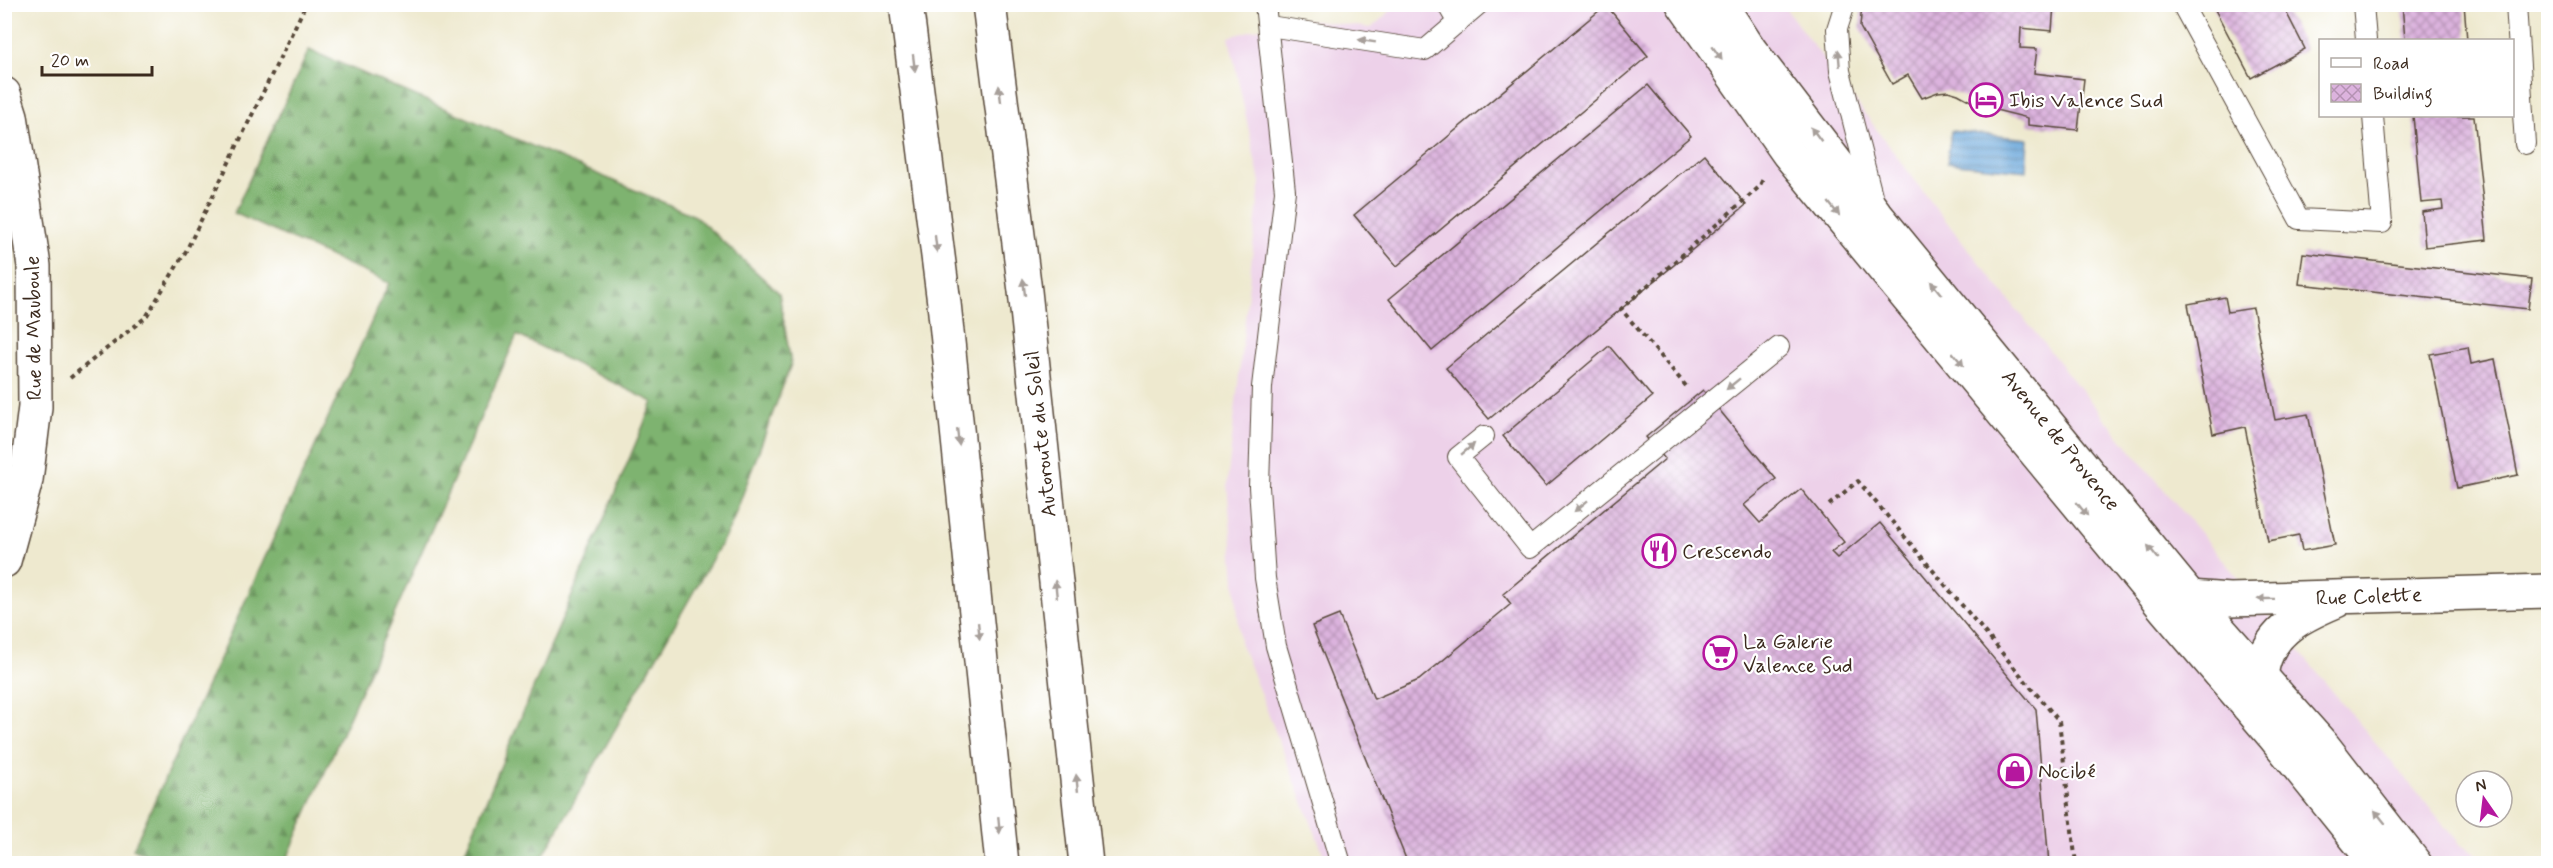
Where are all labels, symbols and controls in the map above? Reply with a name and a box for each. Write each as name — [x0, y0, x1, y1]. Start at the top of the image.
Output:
one-way arrow — [1358, 36, 1377, 45]
scale bar — [42, 39, 152, 77]
legend — [2319, 39, 2514, 117]
one-way arrow — [1710, 45, 1722, 60]
one-way arrow — [1834, 48, 1844, 67]
text: 20 m — [51, 49, 89, 73]
text: Road — [2373, 52, 2409, 76]
one-way arrow — [909, 53, 918, 72]
hotel icon: Ibis Valence Sud — [1968, 82, 2004, 118]
text: Building — [2373, 82, 2433, 108]
one-way arrow — [995, 84, 1005, 103]
place label: Ibis Valence Sud — [2009, 87, 2163, 115]
one-way arrow — [1810, 127, 1822, 142]
one-way arrow — [1827, 201, 1839, 216]
one-way arrow — [932, 234, 941, 253]
street label: Rue de Mauboule — [19, 255, 49, 401]
one-way arrow — [1020, 278, 1029, 297]
one-way arrow — [1930, 281, 1943, 296]
street label: Autoroute du Soleil — [1018, 349, 1064, 519]
one-way arrow — [1951, 351, 1964, 367]
street label: Avenue de Provence — [1995, 364, 2126, 517]
one-way arrow — [1725, 377, 1741, 390]
one-way arrow — [953, 428, 963, 447]
one-way arrow — [1460, 442, 1476, 455]
one-way arrow — [1574, 499, 1589, 512]
one-way arrow — [2075, 501, 2088, 516]
restaurant icon: Crescendo — [1641, 533, 1677, 569]
place label: Crescendo — [1682, 538, 1772, 566]
one-way arrow — [2147, 545, 2160, 560]
one-way arrow — [1052, 579, 1061, 598]
street label: Rue Colette — [2315, 581, 2423, 613]
one-way arrow — [2257, 594, 2276, 603]
one-way arrow — [974, 622, 983, 641]
place label: La Galerie Valence Sud — [1743, 628, 1853, 680]
supermarket icon: La Galerie Valence Sud — [1702, 635, 1738, 671]
shop icon: Nocibé — [1997, 753, 2033, 789]
place label: Nocibé — [2038, 758, 2096, 786]
north arrow — [2454, 769, 2514, 829]
one-way arrow — [1072, 773, 1082, 792]
text: N — [2473, 774, 2488, 797]
one-way arrow — [2374, 809, 2386, 824]
one-way arrow — [994, 816, 1004, 835]

